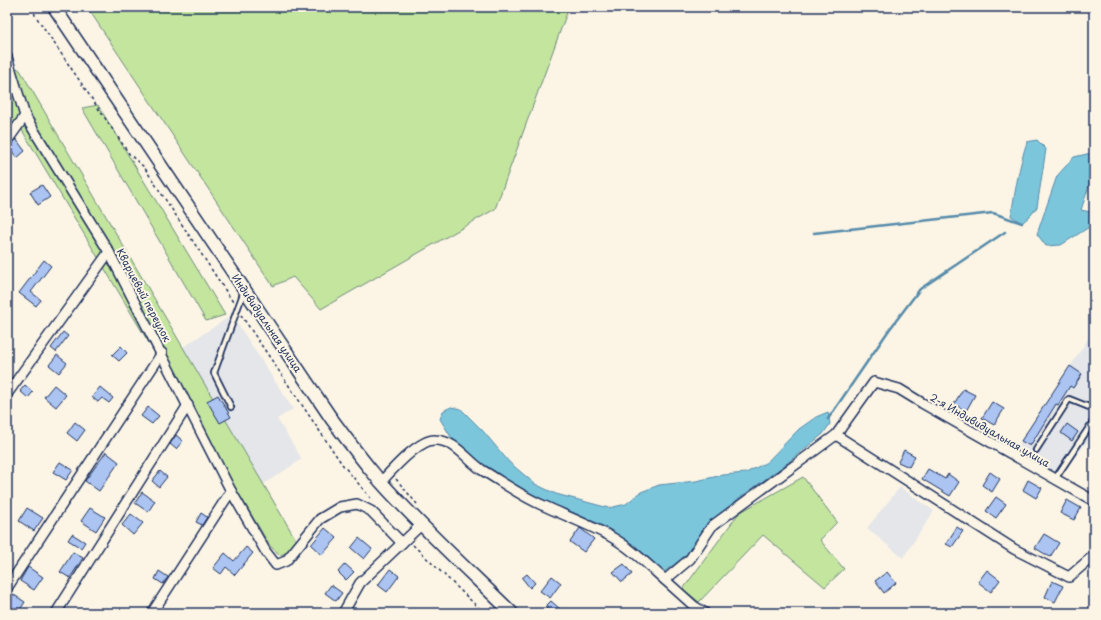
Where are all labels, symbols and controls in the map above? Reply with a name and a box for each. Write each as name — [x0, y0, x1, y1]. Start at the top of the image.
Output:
street label: Кварцевый переулок — [113, 245, 175, 345]
street label: Индивидуальная улица — [228, 270, 306, 376]
street label: 2-я Индивидуальная улица — [927, 389, 1054, 471]

